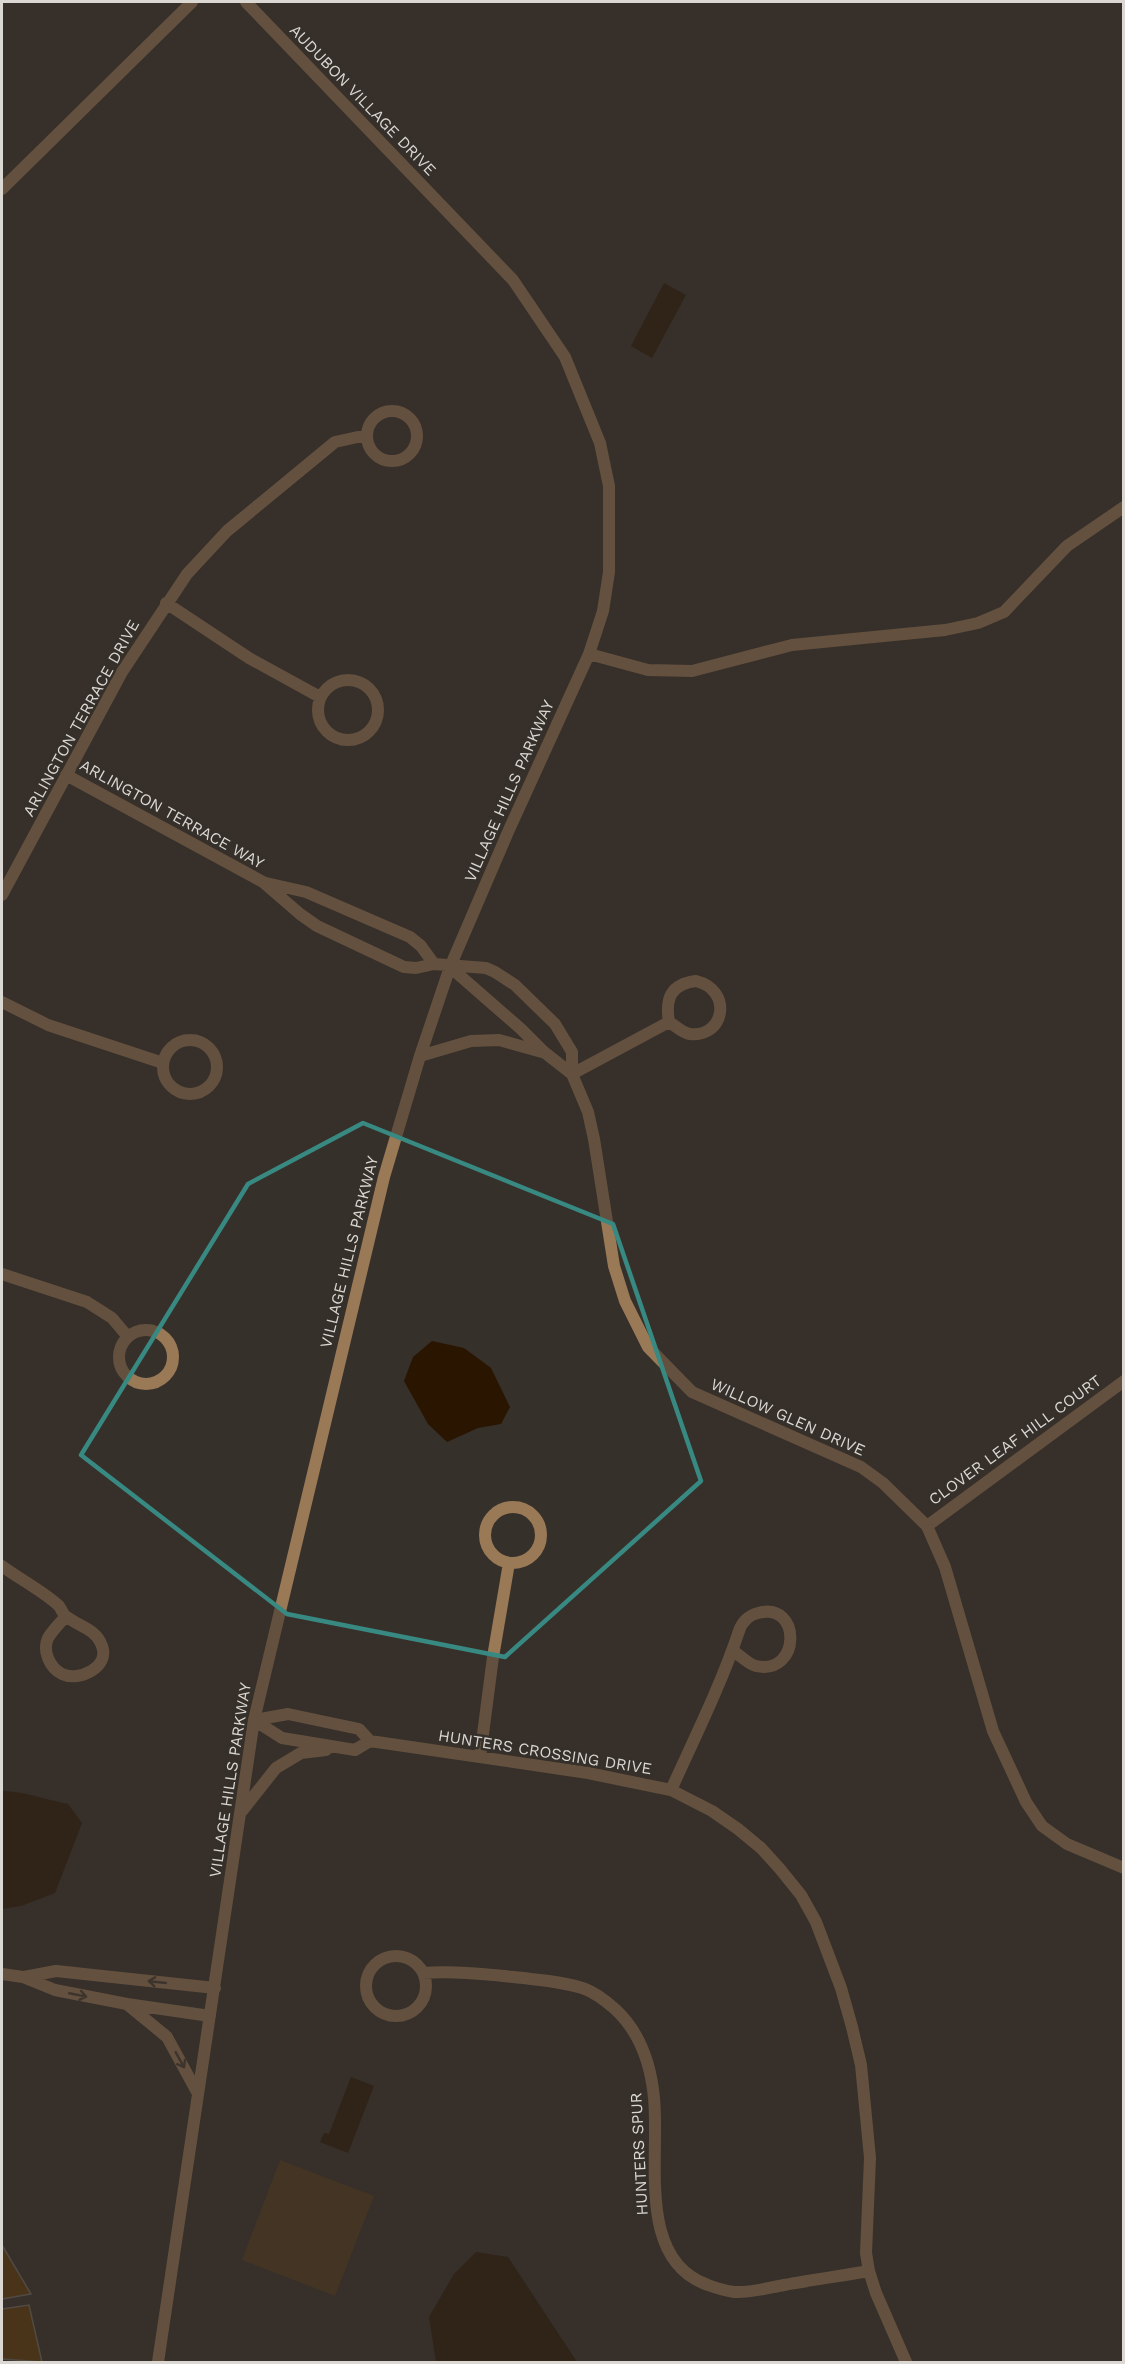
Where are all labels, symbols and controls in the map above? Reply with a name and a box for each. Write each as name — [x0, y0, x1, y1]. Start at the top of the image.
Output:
street label: AUDUBON VILLAGE DRIVE — [286, 21, 440, 179]
street label: ARLINGTON TERRACE DRIVE — [19, 616, 143, 820]
street label: VILLAGE HILLS PARKWAY — [460, 697, 558, 885]
street label: ARLINGTON TERRACE WAY — [77, 755, 267, 873]
street label: VILLAGE HILLS PARKWAY — [316, 1154, 382, 1350]
street label: CLOVER LEAF HILL COURT — [925, 1371, 1105, 1509]
street label: WILLOW GLEN DRIVE — [708, 1374, 868, 1460]
street label: VILLAGE HILLS PARKWAY — [205, 1681, 255, 1879]
street label: HUNTERS CROSSING DRIVE — [437, 1726, 653, 1778]
one-way arrow — [147, 1976, 167, 1987]
one-way arrow — [68, 1990, 88, 2001]
one-way arrow — [174, 2051, 186, 2068]
street label: HUNTERS SPUR — [626, 2092, 652, 2216]

